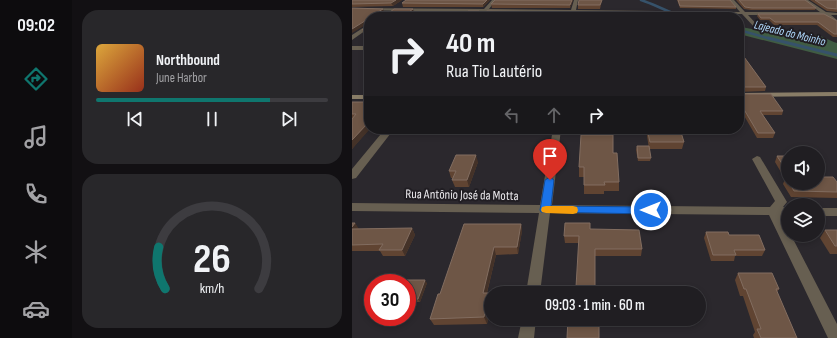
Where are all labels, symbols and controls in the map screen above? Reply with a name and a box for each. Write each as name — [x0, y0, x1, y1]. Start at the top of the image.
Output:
text: 09:02 — [17, 15, 55, 36]
water label: Lajeado do Moinho — [753, 17, 827, 50]
text: 40 m — [446, 27, 495, 60]
icon: right — [380, 28, 432, 80]
text: Northbound — [156, 51, 220, 70]
text: Rua Tio Lautério — [446, 61, 542, 82]
icon: directions — [22, 65, 50, 93]
text: June Harbor — [156, 70, 207, 86]
icon: left — [501, 104, 523, 126]
icon: ahead — [543, 104, 565, 126]
icon: right — [585, 104, 607, 126]
icon: previous — [124, 108, 146, 130]
icon: pause — [201, 108, 223, 130]
icon: next — [278, 108, 300, 130]
icon: music — [22, 123, 50, 151]
pin — [533, 139, 567, 180]
icon: arrive — [539, 145, 561, 167]
map controls — [781, 146, 825, 242]
button: sound — [781, 146, 825, 190]
icon: phone — [22, 180, 50, 208]
street label: Rua Antônio José da Motta — [405, 186, 519, 204]
position arrow — [630, 189, 672, 231]
button: layers — [781, 198, 825, 242]
text: 26 — [193, 235, 231, 284]
icon: climate — [22, 238, 50, 266]
speed limit sign: 30 — [364, 274, 416, 326]
text: km/h — [200, 280, 224, 297]
icon: car — [22, 295, 50, 323]
text: 09:03 · 1 min · 60 m — [545, 296, 645, 315]

